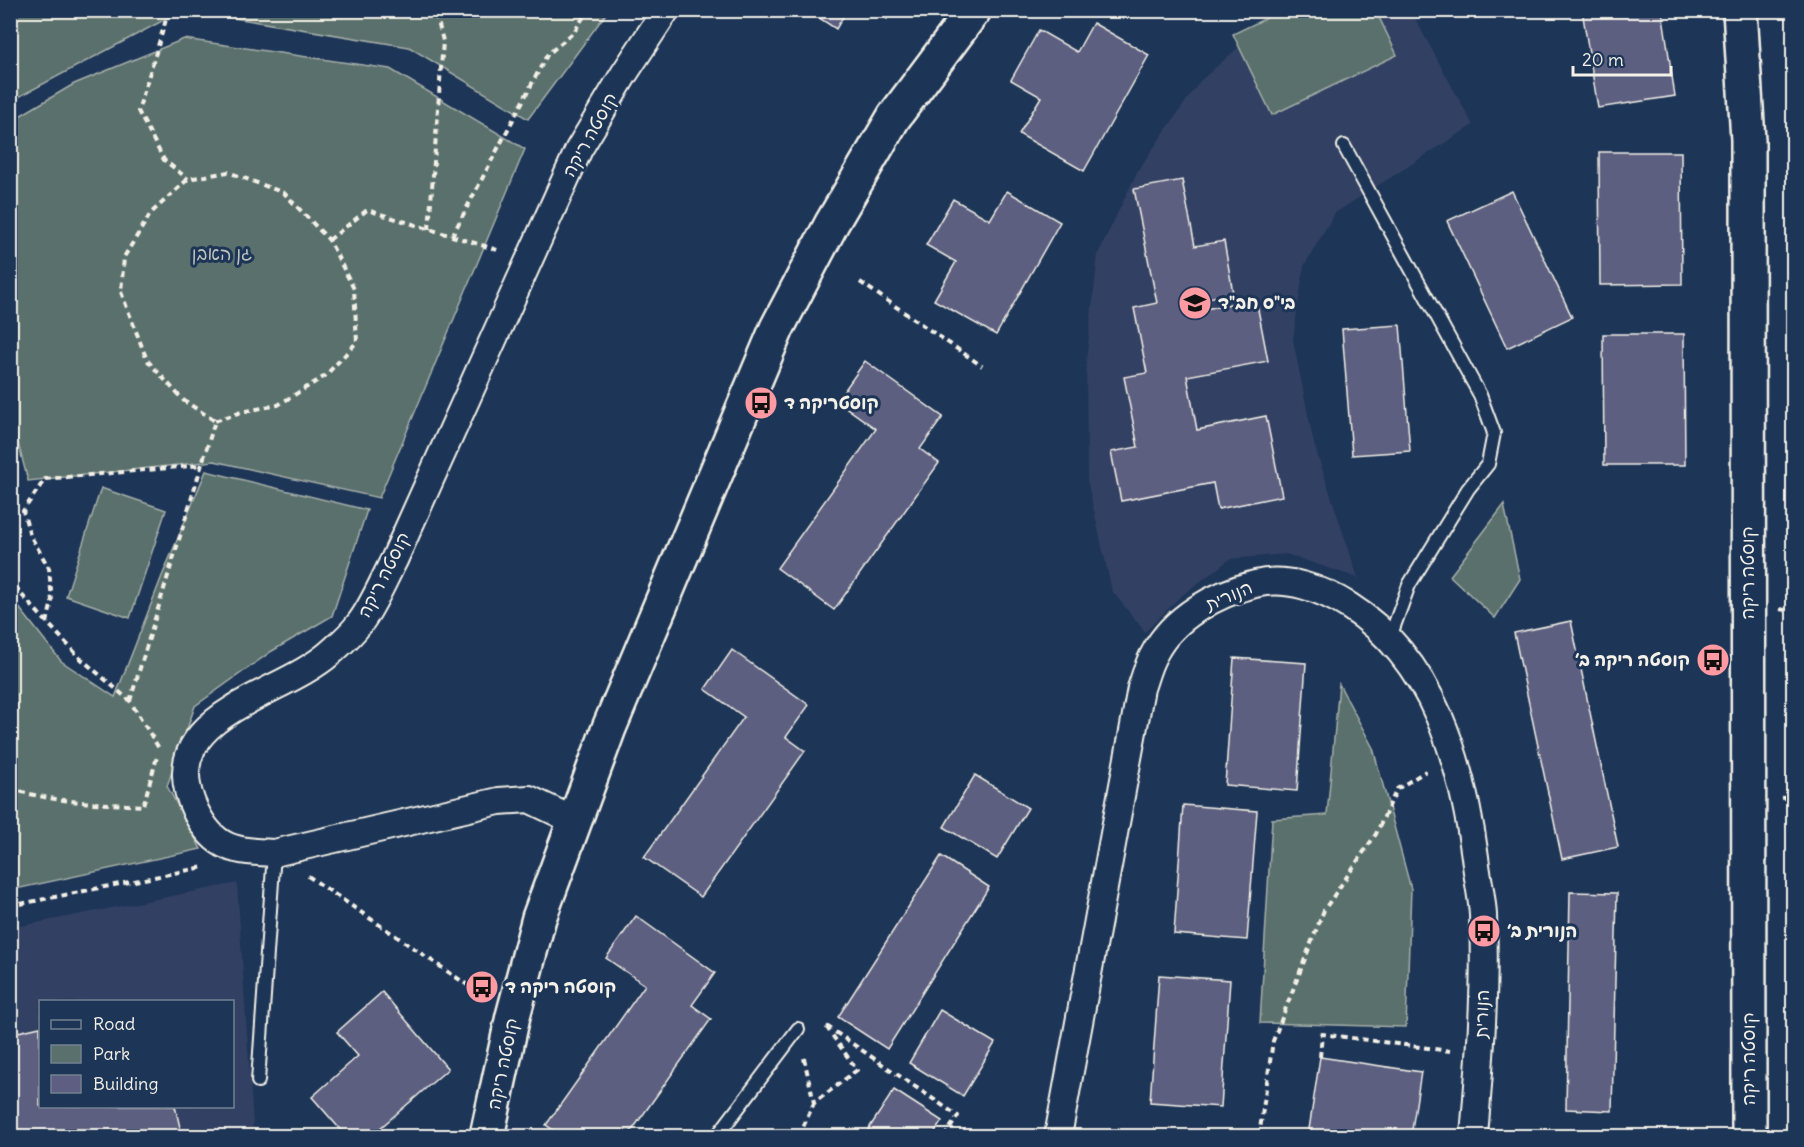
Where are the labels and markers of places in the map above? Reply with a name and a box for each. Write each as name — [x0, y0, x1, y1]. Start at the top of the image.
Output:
school or university icon: בי"ס חב"ד — [1177, 285, 1213, 321]
place label: בי"ס חב"ד — [1218, 291, 1295, 314]
bus stop icon: קוסטריקה ד — [743, 385, 779, 421]
place label: קוסטריקה ד — [784, 391, 879, 414]
bus stop icon: קוסטה ריקה ב׳ — [1695, 642, 1731, 678]
place label: קוסטה ריקה ב׳ — [1575, 648, 1690, 671]
bus stop icon: הנורית ב׳ — [1466, 913, 1502, 949]
place label: הנורית ב׳ — [1507, 919, 1577, 942]
bus stop icon: קוסטה ריקה ד — [464, 969, 500, 1005]
place label: קוסטה ריקה ד — [505, 975, 616, 998]

